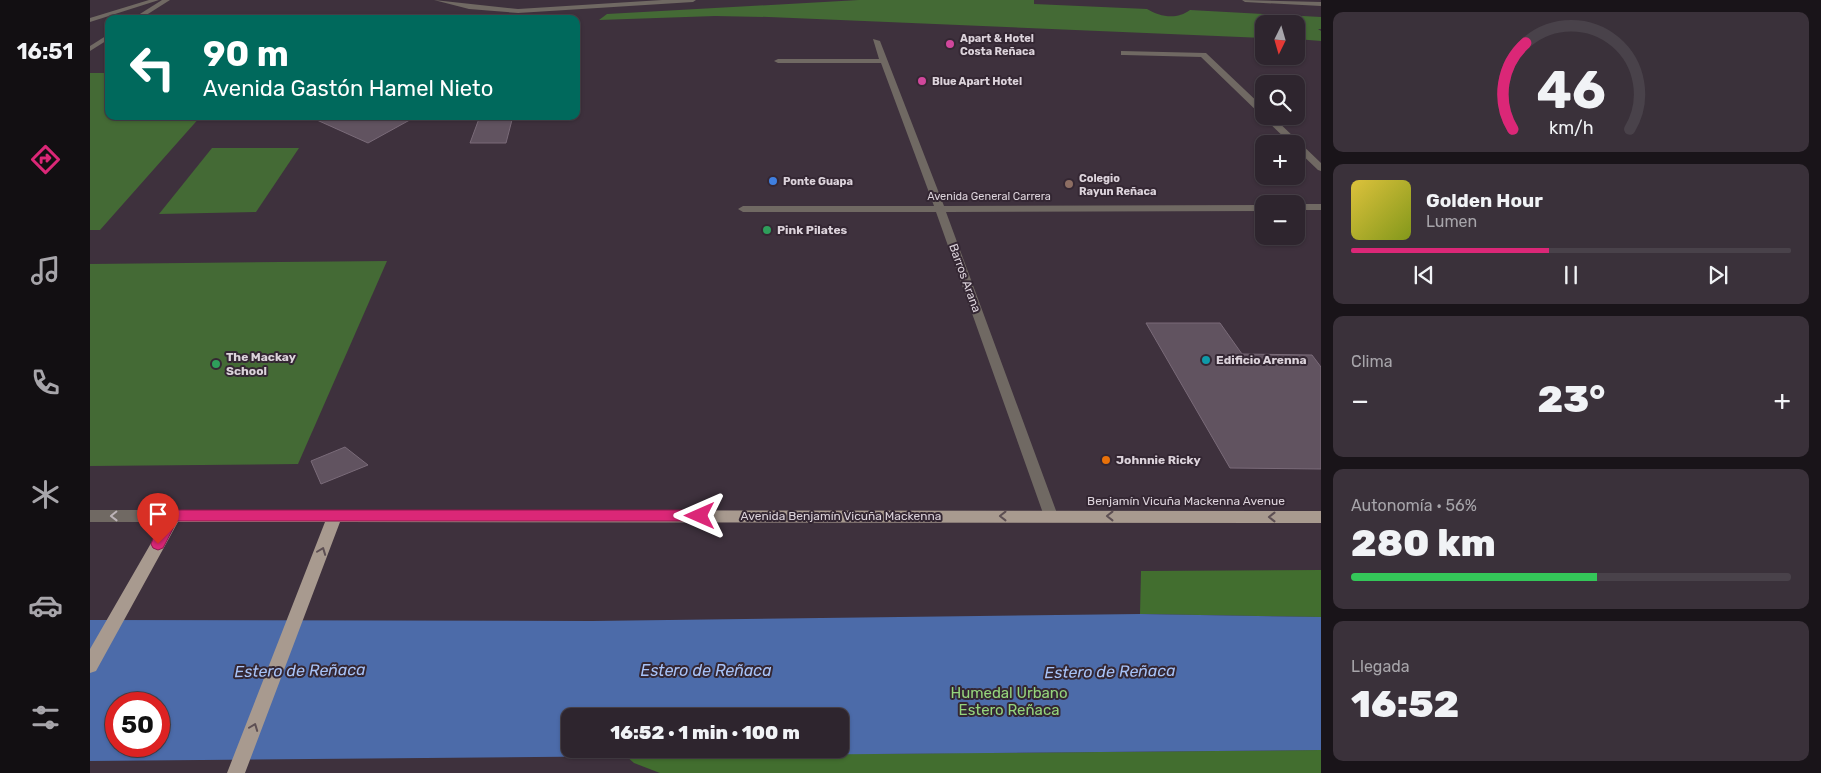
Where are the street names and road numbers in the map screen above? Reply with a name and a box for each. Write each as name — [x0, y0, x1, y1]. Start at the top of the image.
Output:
street label: Avenida General Carrera — [927, 190, 1051, 203]
street label: Barros Arana — [946, 242, 984, 314]
street label: Benjamín Vicuña Mackenna Avenue — [1087, 494, 1285, 508]
street label: Avenida Benjamín Vicuña Mackenna — [741, 509, 941, 523]

